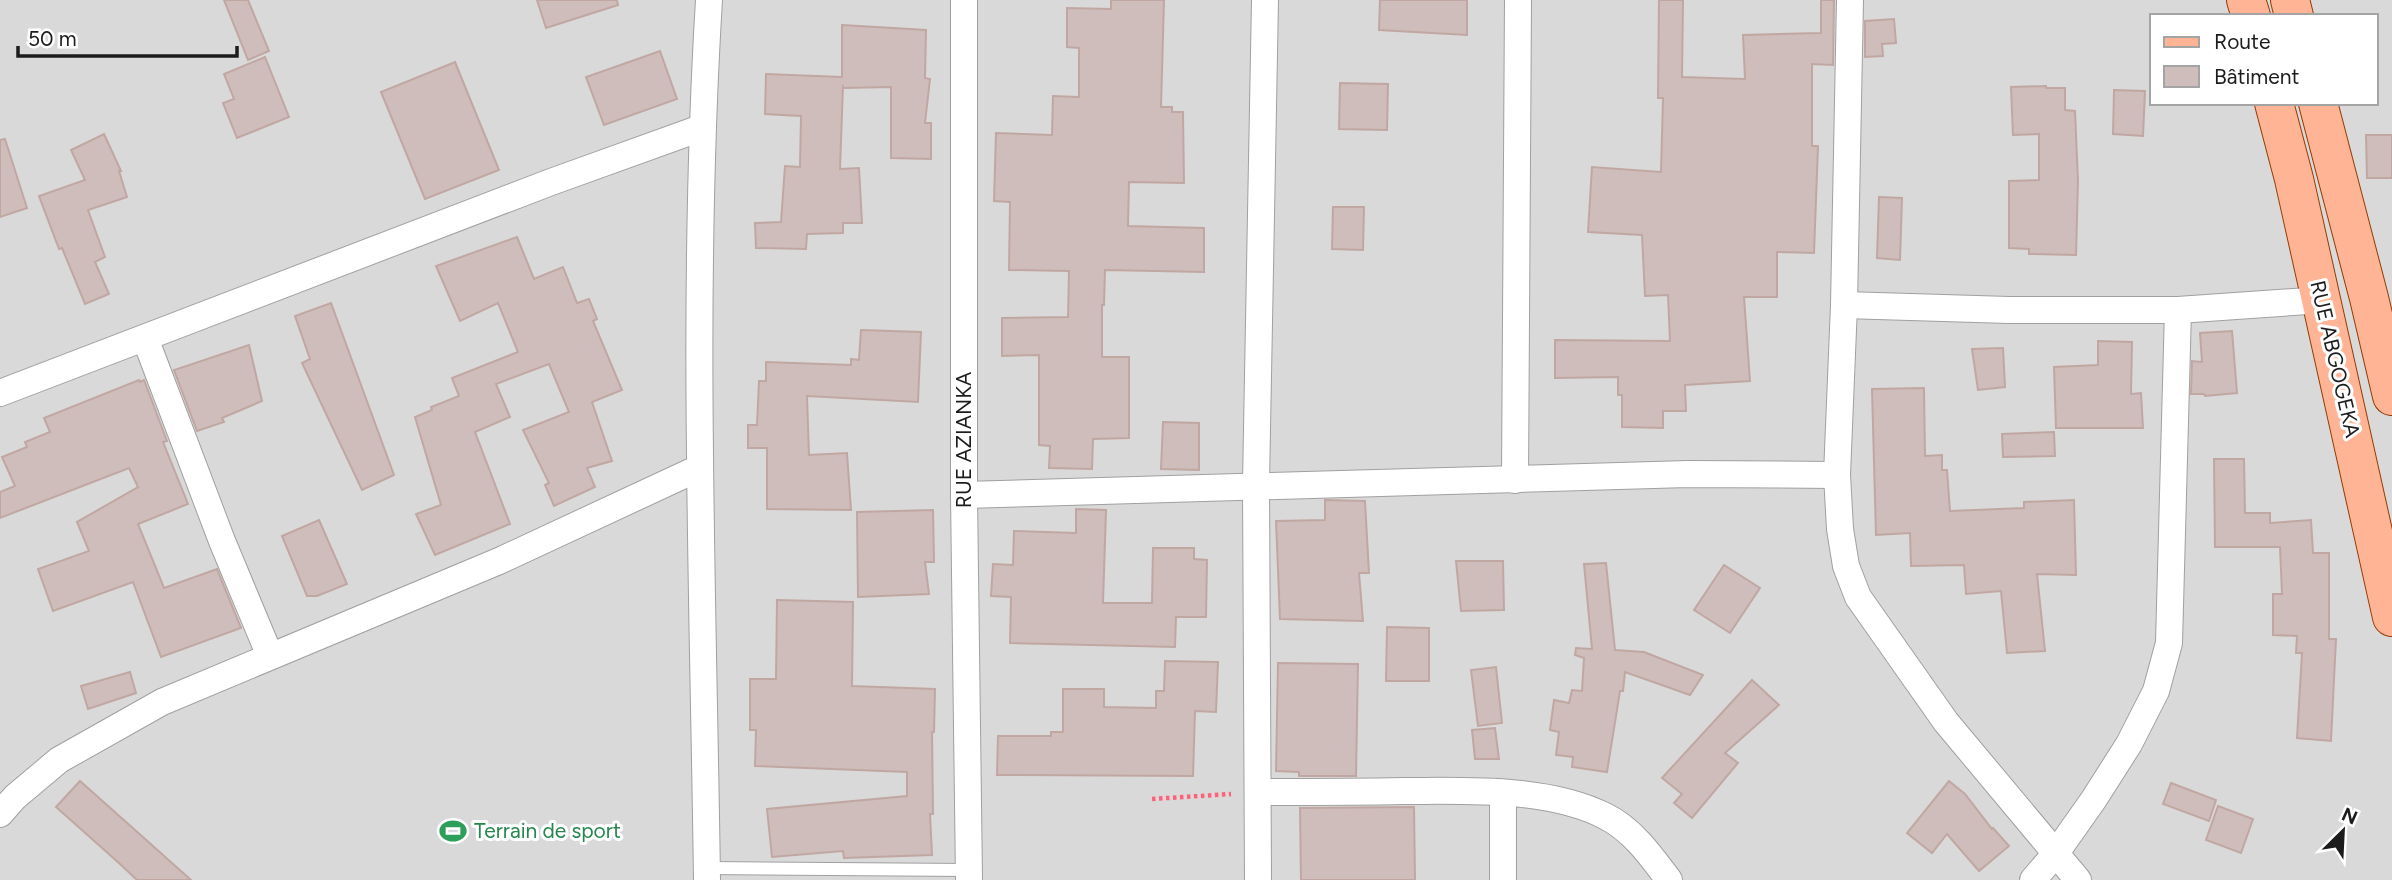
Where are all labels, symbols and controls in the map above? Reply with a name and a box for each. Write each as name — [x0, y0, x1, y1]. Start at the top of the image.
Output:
scale bar — [18, 14, 236, 58]
legend — [2150, 14, 2378, 105]
text: 50 m — [28, 26, 77, 51]
text: Route — [2214, 29, 2270, 54]
text: Bâtiment — [2214, 64, 2299, 89]
street label: RUE ABGOGEKA — [2305, 278, 2366, 440]
street label: RUE AZIANKA — [951, 372, 976, 508]
north arrow — [2308, 796, 2378, 866]
text: N — [2338, 802, 2361, 829]
sports icon: Terrain de sport — [438, 816, 468, 846]
place label: Terrain de sport — [474, 818, 621, 843]

